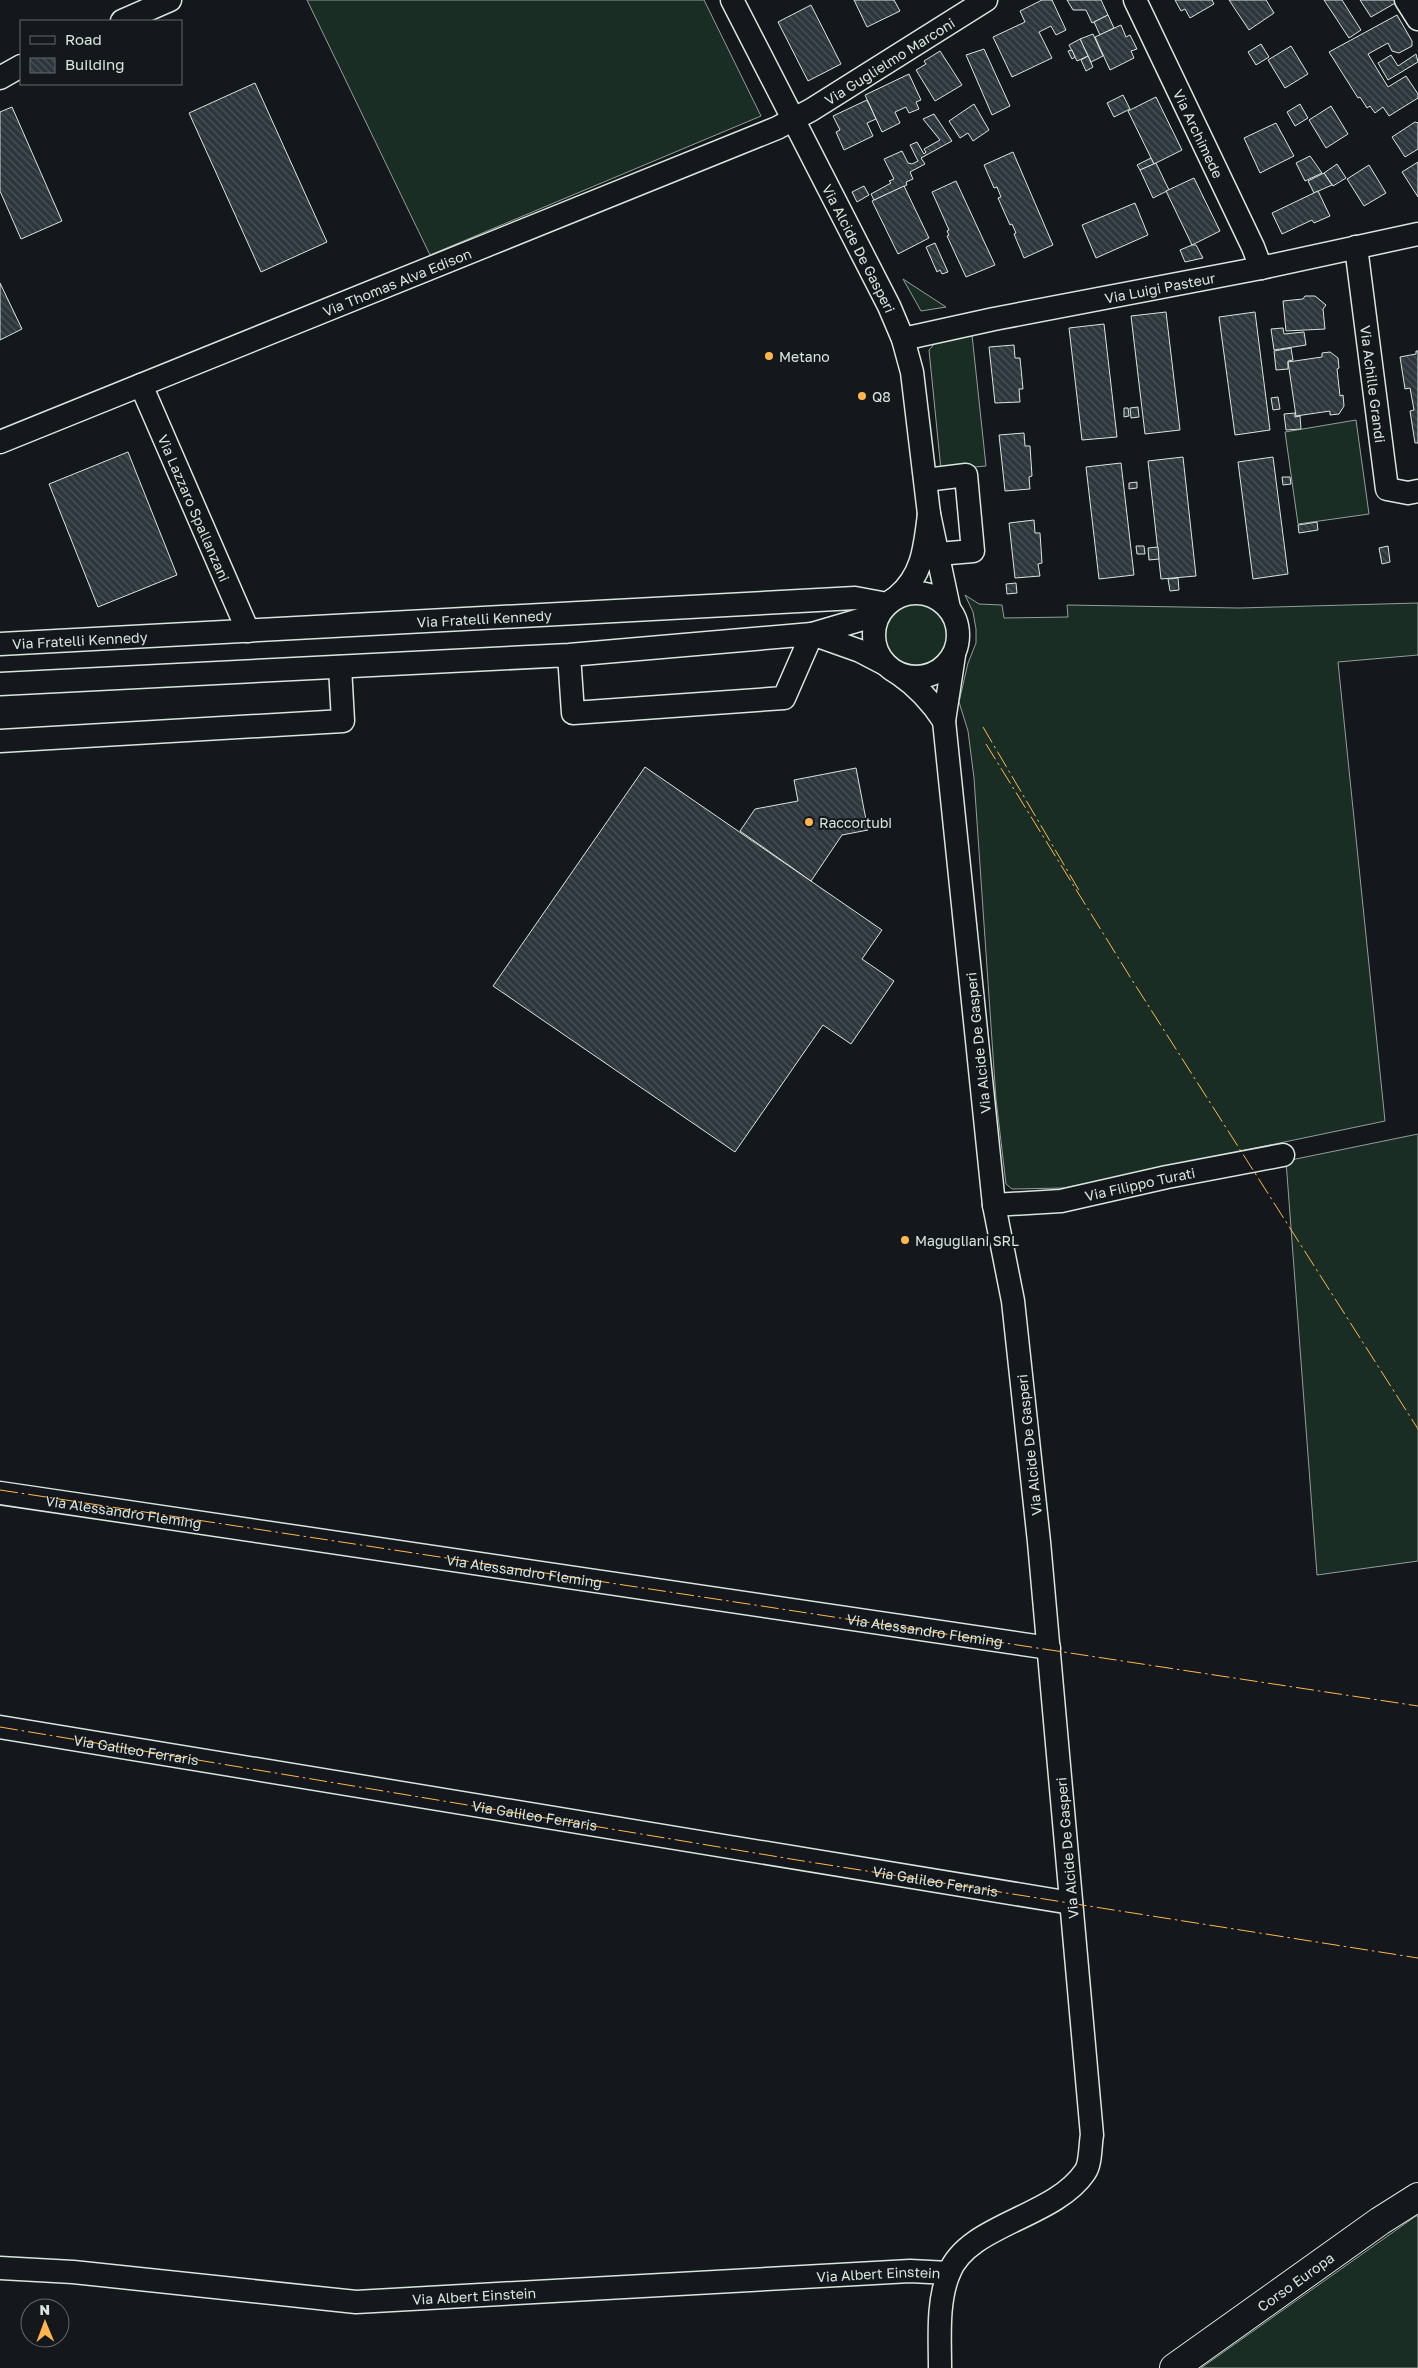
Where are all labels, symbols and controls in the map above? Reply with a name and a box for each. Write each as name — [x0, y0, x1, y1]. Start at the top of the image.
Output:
street label: Via Guglielmo Marconi — [821, 14, 958, 108]
legend — [20, 20, 182, 85]
text: Road — [65, 30, 102, 48]
text: Building — [65, 55, 125, 73]
street label: Via Archimede — [1170, 86, 1227, 181]
street label: Via Alcide De Gasperi — [819, 181, 899, 315]
street label: Via Thomas Alva Edison — [320, 244, 474, 319]
street label: Via Luigi Pasteur — [1103, 268, 1217, 306]
street label: Via Achille Grandi — [1358, 324, 1389, 444]
place label: Metano — [779, 348, 830, 365]
marker: Metano — [763, 350, 775, 362]
place label: Q8 — [872, 388, 891, 405]
marker: Q8 — [856, 390, 868, 402]
street label: Via Lazzaro Spallanzani — [155, 432, 234, 584]
street label: Via Fratelli Kennedy — [416, 606, 552, 630]
street label: Via Fratelli Kennedy — [12, 628, 148, 652]
place label: Raccortubi — [819, 814, 892, 831]
marker: Raccortubi — [803, 816, 815, 828]
street label: Via Alcide De Gasperi — [962, 971, 994, 1115]
street label: Via Filippo Turati — [1083, 1163, 1197, 1204]
place label: Magugliani SRL — [915, 1232, 1019, 1249]
marker: Magugliani SRL — [899, 1234, 911, 1246]
street label: Via Alcide De Gasperi — [1013, 1373, 1045, 1517]
street label: Via Alessandro Fleming — [44, 1491, 203, 1531]
street label: Via Alessandro Fleming — [445, 1551, 604, 1590]
street label: Via Alessandro Fleming — [846, 1610, 1004, 1650]
street label: Via Galileo Ferraris — [72, 1731, 200, 1768]
street label: Via Alcide De Gasperi — [1052, 1776, 1082, 1920]
street label: Via Galileo Ferraris — [471, 1796, 599, 1834]
street label: Via Galileo Ferraris — [872, 1862, 999, 1899]
street label: Corso Europa — [1254, 2248, 1337, 2315]
street label: Via Albert Einstein — [816, 2262, 941, 2285]
street label: Via Albert Einstein — [412, 2283, 537, 2307]
north arrow — [20, 2298, 70, 2348]
text: N — [39, 2301, 50, 2318]

